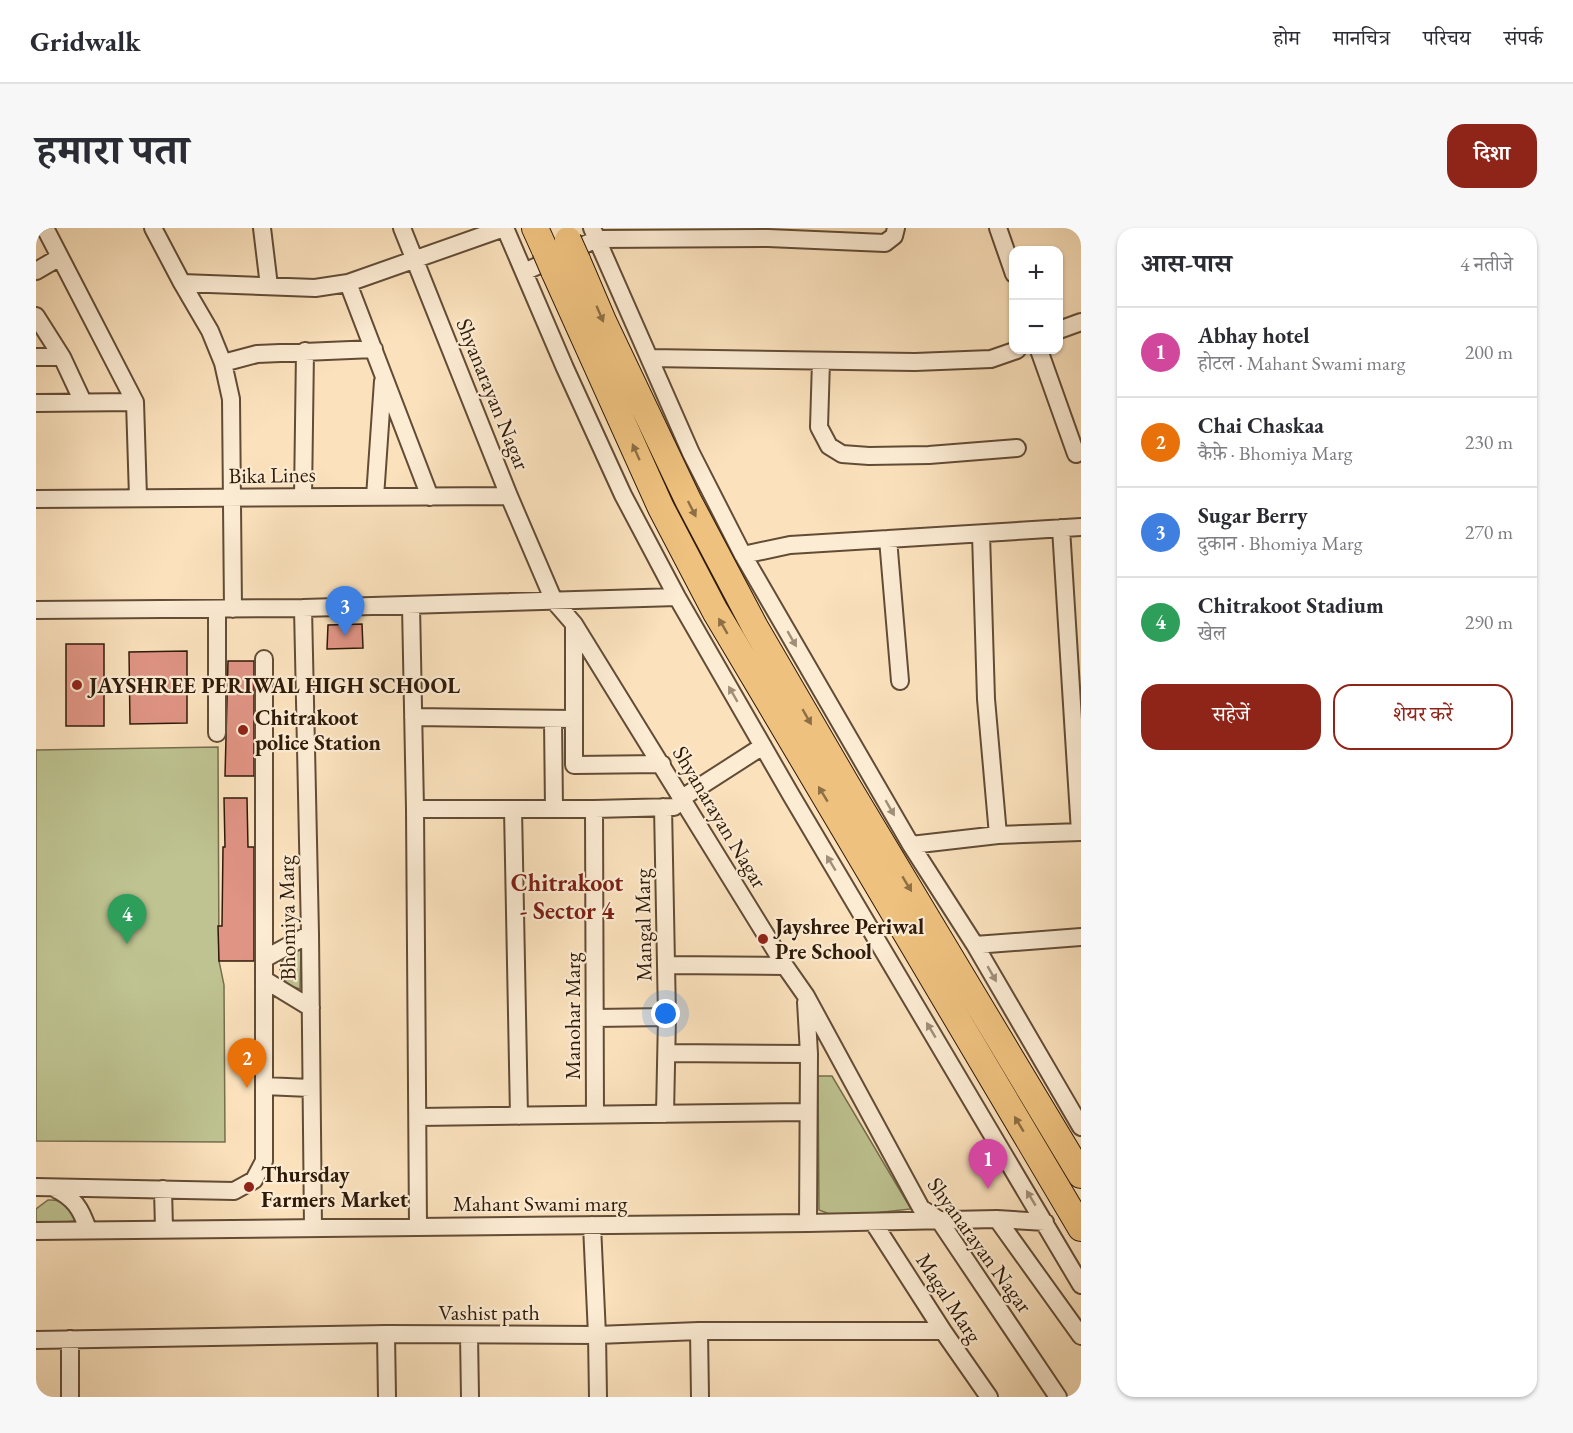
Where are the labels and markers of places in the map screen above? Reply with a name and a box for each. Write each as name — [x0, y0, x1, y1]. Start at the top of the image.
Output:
pin: 3 — [326, 586, 364, 636]
place label: JAYSHREE PERIWAL HIGH SCHOOL — [87, 671, 460, 700]
marker: JAYSHREE PERIWAL HIGH SCHOOL — [70, 678, 84, 692]
place label: Chitrakoot police Station — [255, 703, 382, 757]
marker: Chitrakoot police Station — [236, 723, 250, 737]
pin: 4 — [108, 894, 146, 944]
place label: Jayshree Periwal Pre School — [773, 912, 924, 966]
marker: Jayshree Periwal Pre School — [756, 932, 770, 946]
pin: 2 — [228, 1038, 266, 1088]
pin: 1 — [968, 1140, 1008, 1189]
place label: Thursday Farmers Market — [261, 1160, 409, 1214]
marker: Thursday Farmers Market — [242, 1180, 256, 1194]

